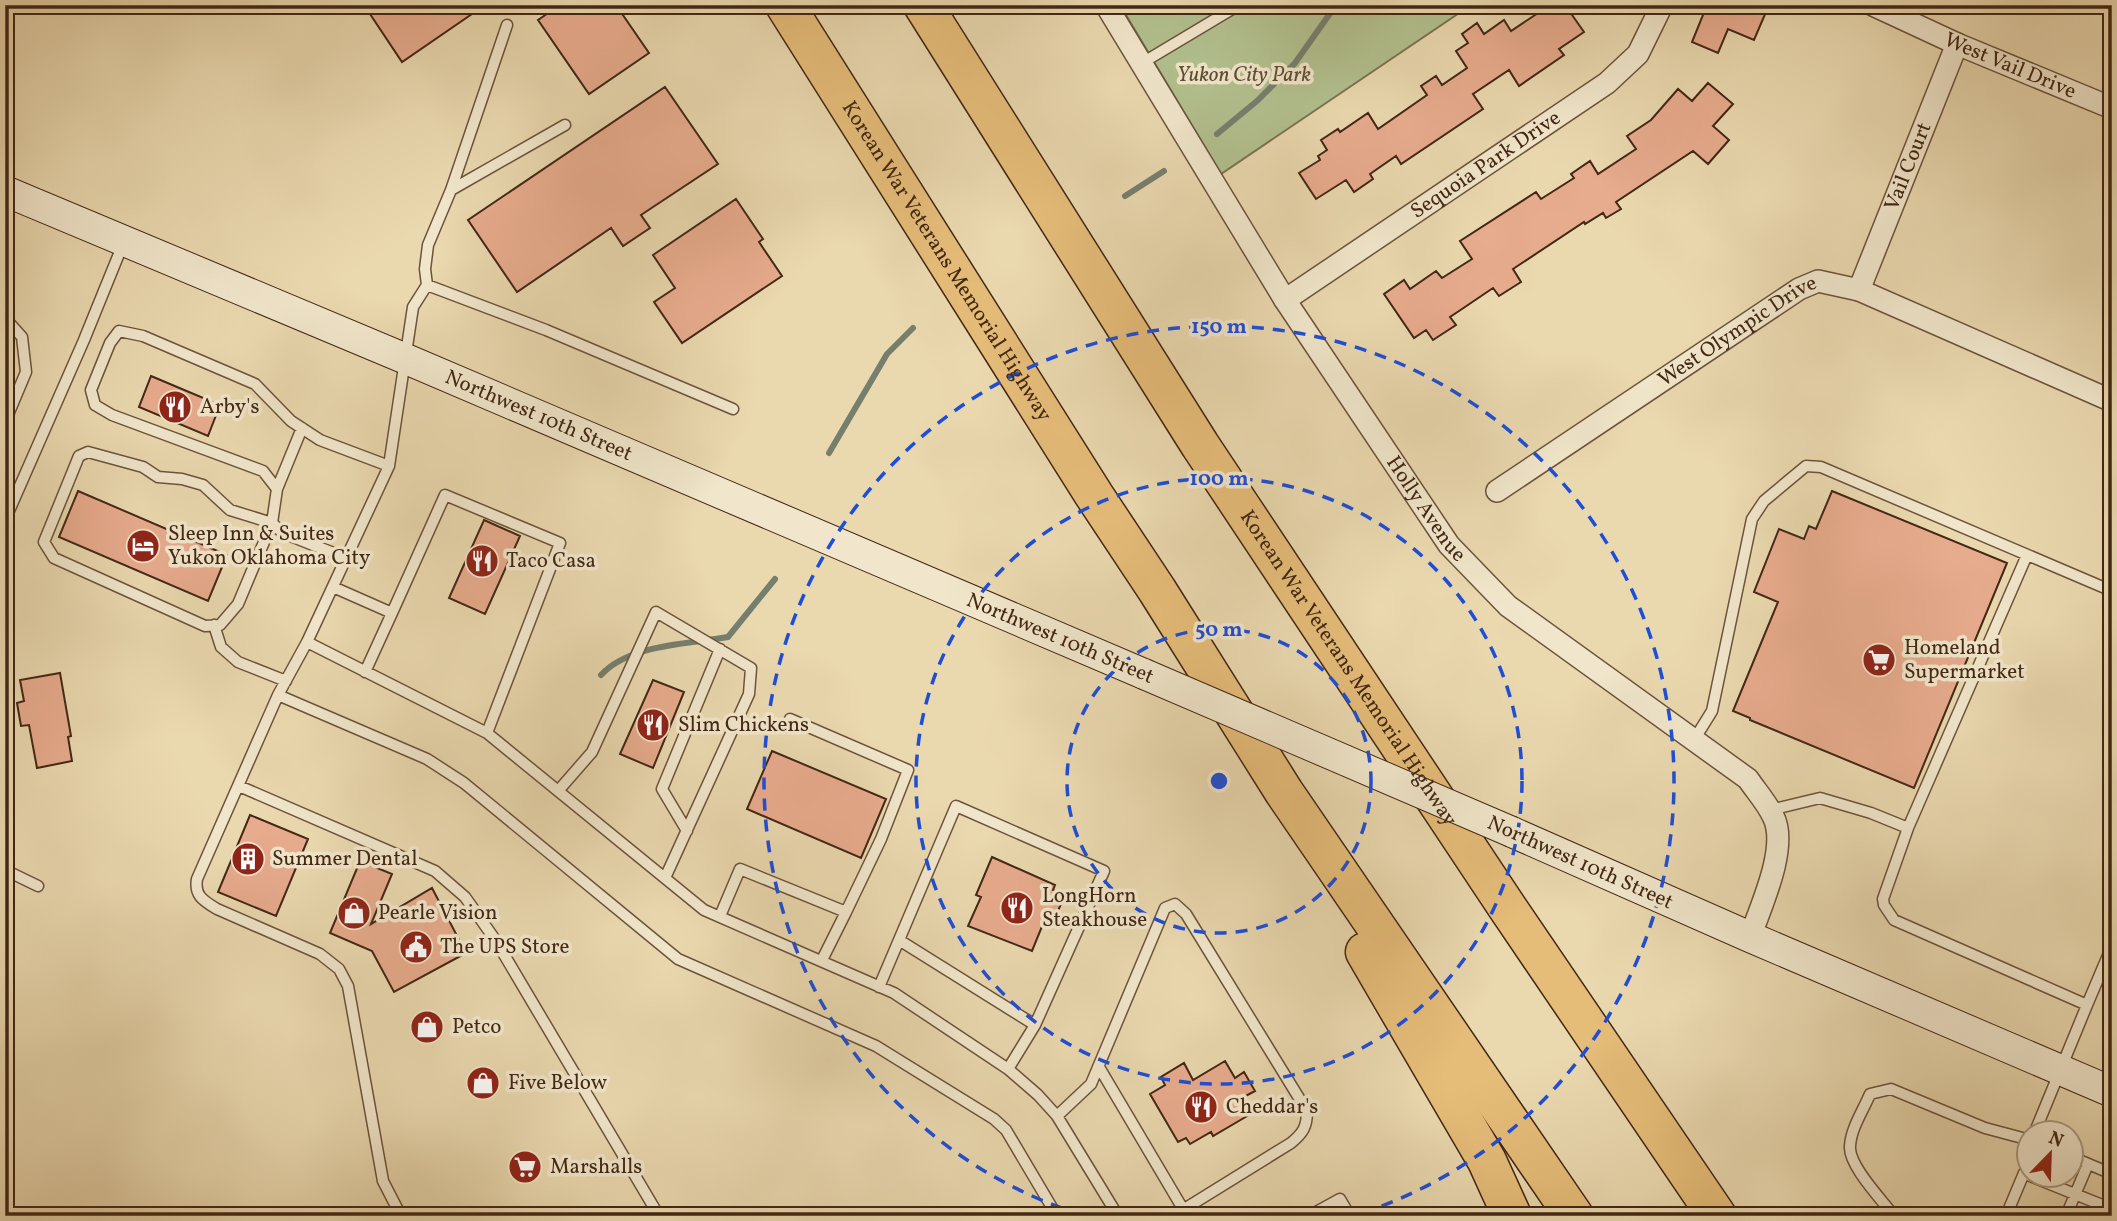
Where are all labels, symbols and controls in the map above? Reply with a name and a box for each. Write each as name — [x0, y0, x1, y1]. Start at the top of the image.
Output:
street label: West Vail Drive — [1939, 25, 2081, 106]
park label: Yukon City Park — [1177, 61, 1311, 90]
street label: Korean War Veterans Memorial Highway — [835, 95, 1059, 428]
street label: Sequoia Park Drive — [1405, 104, 1567, 226]
street label: Vail Court — [1878, 118, 1939, 215]
street label: West Olympic Drive — [1652, 269, 1821, 394]
text: 150 m — [1191, 313, 1247, 342]
street label: Northwest 10th Street — [440, 363, 637, 468]
restaurant icon: Arby's — [156, 388, 194, 426]
place label: Arby's — [200, 393, 259, 422]
street label: Holly Avenue — [1379, 450, 1472, 569]
text: 100 m — [1189, 465, 1249, 494]
street label: Korean War Veterans Memorial Highway — [1233, 504, 1464, 833]
place label: Sleep Inn & Suites Yukon Oklahoma City — [168, 520, 371, 573]
hotel icon: Sleep Inn & Suites Yukon Oklahoma City — [124, 527, 162, 565]
restaurant icon: Taco Casa — [463, 542, 501, 580]
place label: Taco Casa — [506, 547, 596, 576]
street label: Northwest 10th Street — [962, 586, 1158, 692]
text: 50 m — [1195, 616, 1243, 645]
place label: Homeland Supermarket — [1904, 634, 2025, 687]
supermarket icon: Homeland Supermarket — [1860, 641, 1898, 679]
restaurant icon: Slim Chickens — [634, 706, 672, 744]
place label: Slim Chickens — [678, 711, 809, 740]
centre of rings — [1207, 769, 1231, 793]
street label: Northwest 10th Street — [1482, 809, 1678, 917]
building icon: Summer Dental — [229, 840, 267, 878]
place label: Summer Dental — [272, 845, 418, 874]
place label: LongHorn Steakhouse — [1042, 882, 1147, 935]
restaurant icon: LongHorn Steakhouse — [998, 889, 1036, 927]
shop icon: Pearle Vision — [335, 894, 373, 932]
place label: Pearle Vision — [378, 899, 498, 928]
public building icon: The UPS Store — [397, 928, 435, 966]
place label: The UPS Store — [440, 933, 569, 962]
shop icon: Petco — [408, 1008, 446, 1046]
place label: Petco — [452, 1013, 501, 1042]
shop icon: Five Below — [464, 1064, 502, 1102]
place label: Five Below — [508, 1069, 607, 1098]
restaurant icon: Cheddar's — [1182, 1088, 1220, 1126]
place label: Cheddar's — [1226, 1093, 1318, 1122]
north arrow — [2016, 1120, 2086, 1190]
text: N — [2044, 1126, 2067, 1155]
supermarket icon: Marshalls — [506, 1148, 544, 1186]
place label: Marshalls — [550, 1153, 642, 1182]

